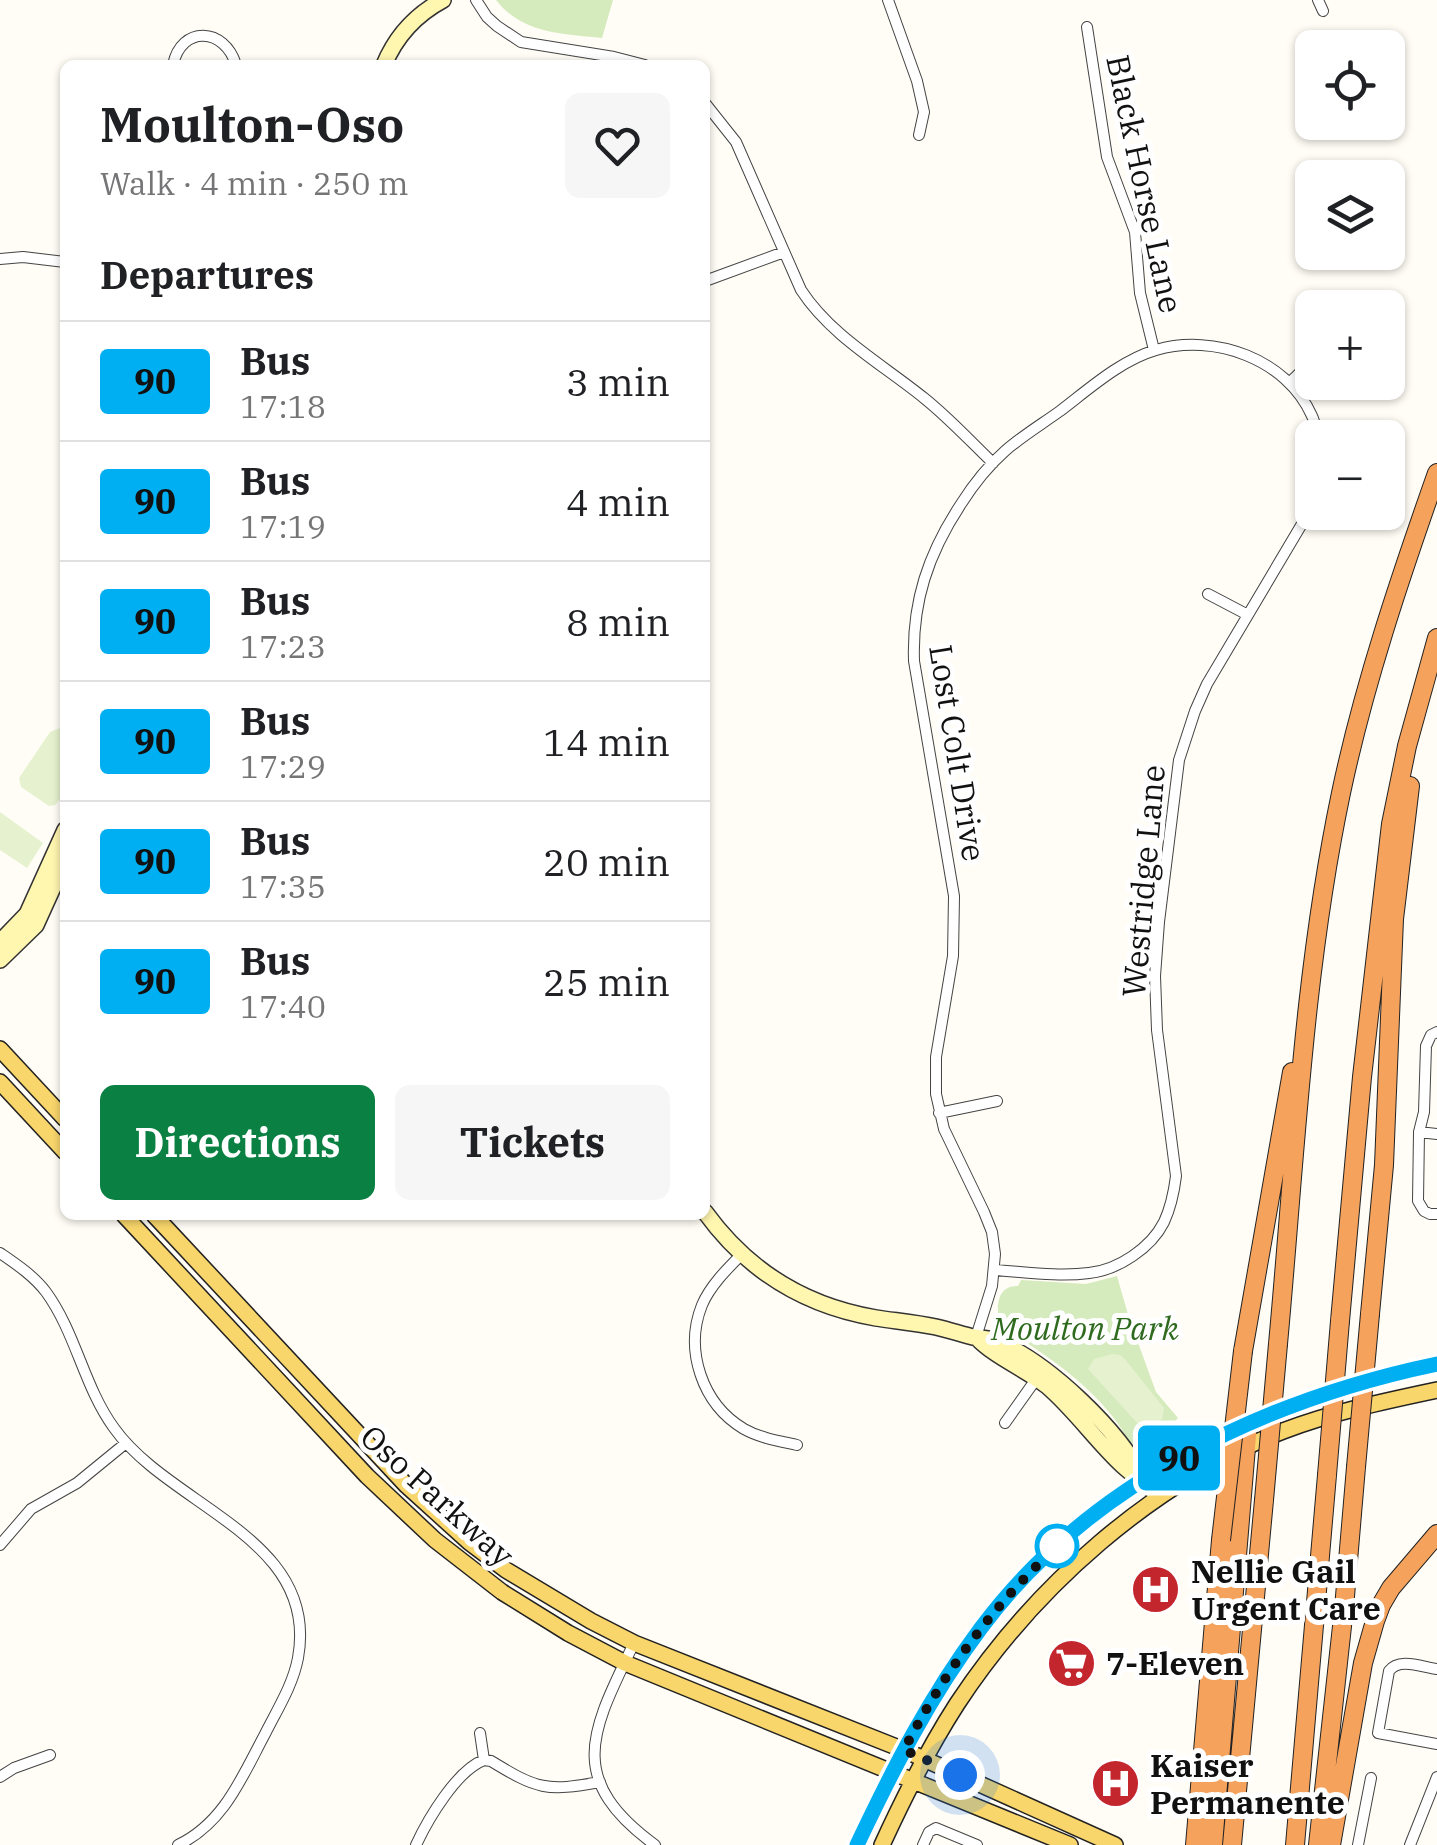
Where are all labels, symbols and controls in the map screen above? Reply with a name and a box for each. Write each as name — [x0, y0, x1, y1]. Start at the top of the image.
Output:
map controls — [1295, 30, 1405, 530]
button: locate — [1295, 30, 1405, 140]
street label: Black Horse Lane — [1097, 51, 1193, 317]
text: Moulton-Oso — [100, 93, 404, 155]
button: heart — [565, 93, 670, 198]
button: layers — [1295, 160, 1405, 270]
text: Walk · 4 min · 250 m — [100, 162, 408, 204]
text: Departures — [100, 250, 314, 299]
button: + — [1295, 290, 1405, 400]
text: Bus — [240, 336, 310, 385]
text: 3 min — [566, 357, 670, 406]
text: 90 — [134, 358, 176, 404]
text: 17:18 — [240, 385, 326, 427]
button: − — [1295, 420, 1405, 530]
text: Bus — [240, 456, 310, 505]
text: 4 min — [566, 477, 670, 526]
text: 90 — [134, 478, 176, 524]
text: 17:19 — [240, 505, 326, 547]
text: Bus — [240, 576, 310, 625]
text: 8 min — [566, 597, 670, 646]
text: 90 — [134, 598, 176, 644]
text: 17:23 — [240, 625, 326, 667]
street label: Lost Colt Drive — [920, 642, 996, 864]
text: Bus — [240, 696, 310, 745]
text: 14 min — [543, 717, 670, 766]
text: 90 — [134, 718, 176, 764]
text: 17:29 — [240, 745, 326, 787]
street label: Westridge Lane — [1112, 763, 1174, 999]
text: Bus — [240, 816, 310, 865]
text: 20 min — [543, 837, 670, 886]
text: 90 — [134, 838, 176, 884]
text: 17:35 — [240, 865, 326, 907]
text: Bus — [240, 936, 310, 985]
text: 25 min — [543, 957, 670, 1006]
text: 90 — [134, 958, 176, 1004]
text: 17:40 — [240, 985, 326, 1027]
button: Directions — [100, 1085, 375, 1200]
button: Tickets — [395, 1085, 670, 1200]
park label: Moulton Park — [990, 1307, 1179, 1349]
street label: Oso Parkway — [352, 1415, 524, 1576]
line badge: 90 — [1134, 1426, 1224, 1490]
text: 90 — [1158, 1435, 1200, 1481]
unlabelled marker — [1036, 1525, 1078, 1567]
place label: Nellie Gail Urgent Care — [1191, 1550, 1381, 1629]
hospital icon: Nellie Gail Urgent Care — [1130, 1564, 1182, 1616]
supermarket icon: 7-Eleven — [1045, 1638, 1097, 1690]
place label: 7-Eleven — [1106, 1642, 1244, 1684]
place label: Kaiser Permanente — [1150, 1744, 1345, 1823]
your location — [935, 1750, 985, 1800]
hospital icon: Kaiser Permanente — [1089, 1758, 1141, 1810]

